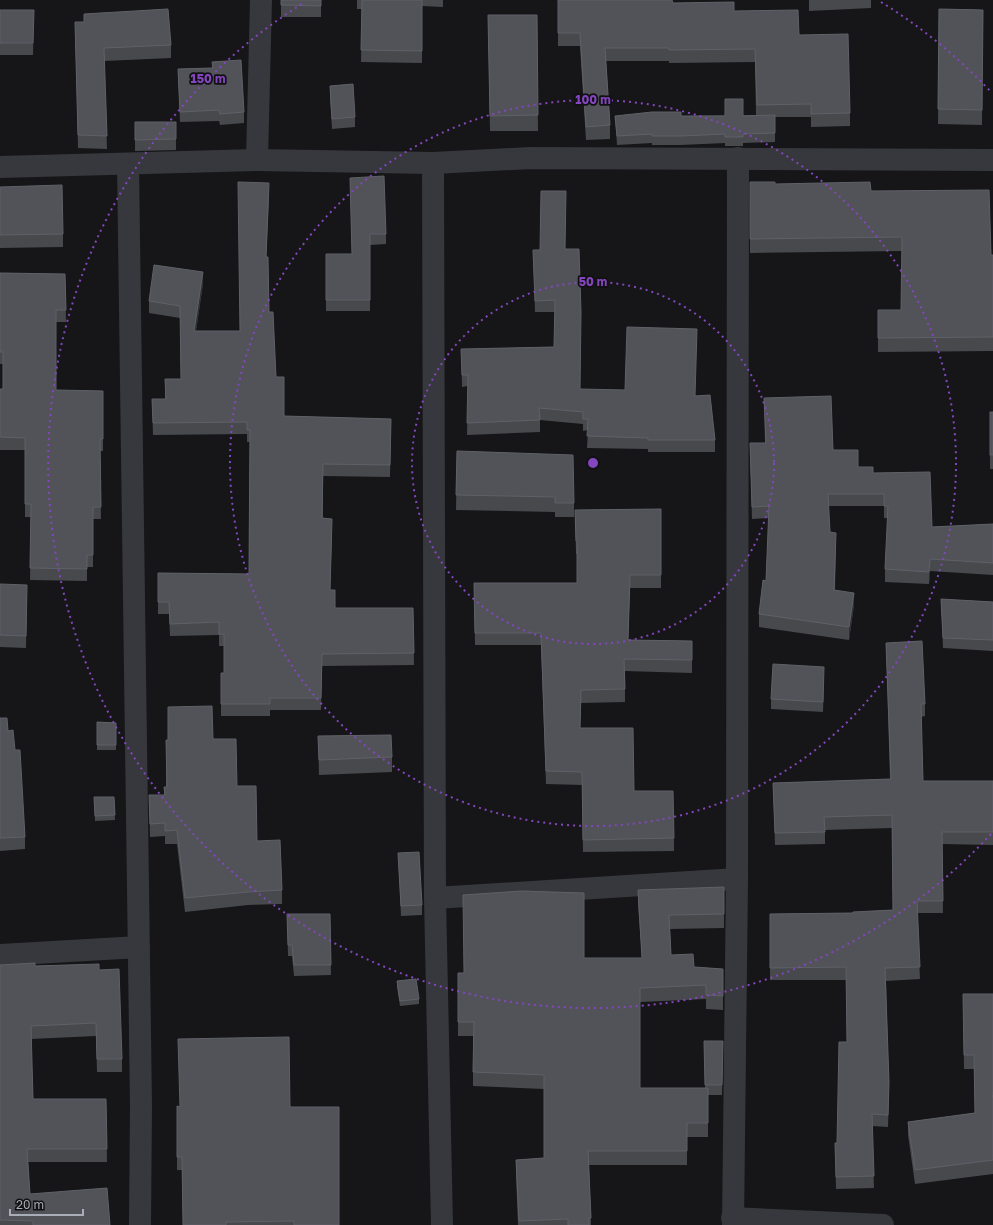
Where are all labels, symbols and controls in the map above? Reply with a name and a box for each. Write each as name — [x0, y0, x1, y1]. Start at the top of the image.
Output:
text: 150 m — [191, 71, 225, 86]
text: 100 m — [575, 92, 611, 107]
text: 50 m — [579, 274, 607, 289]
centre of rings — [586, 456, 600, 470]
scale bar — [10, 1191, 83, 1217]
text: 20 m — [16, 1197, 44, 1212]

